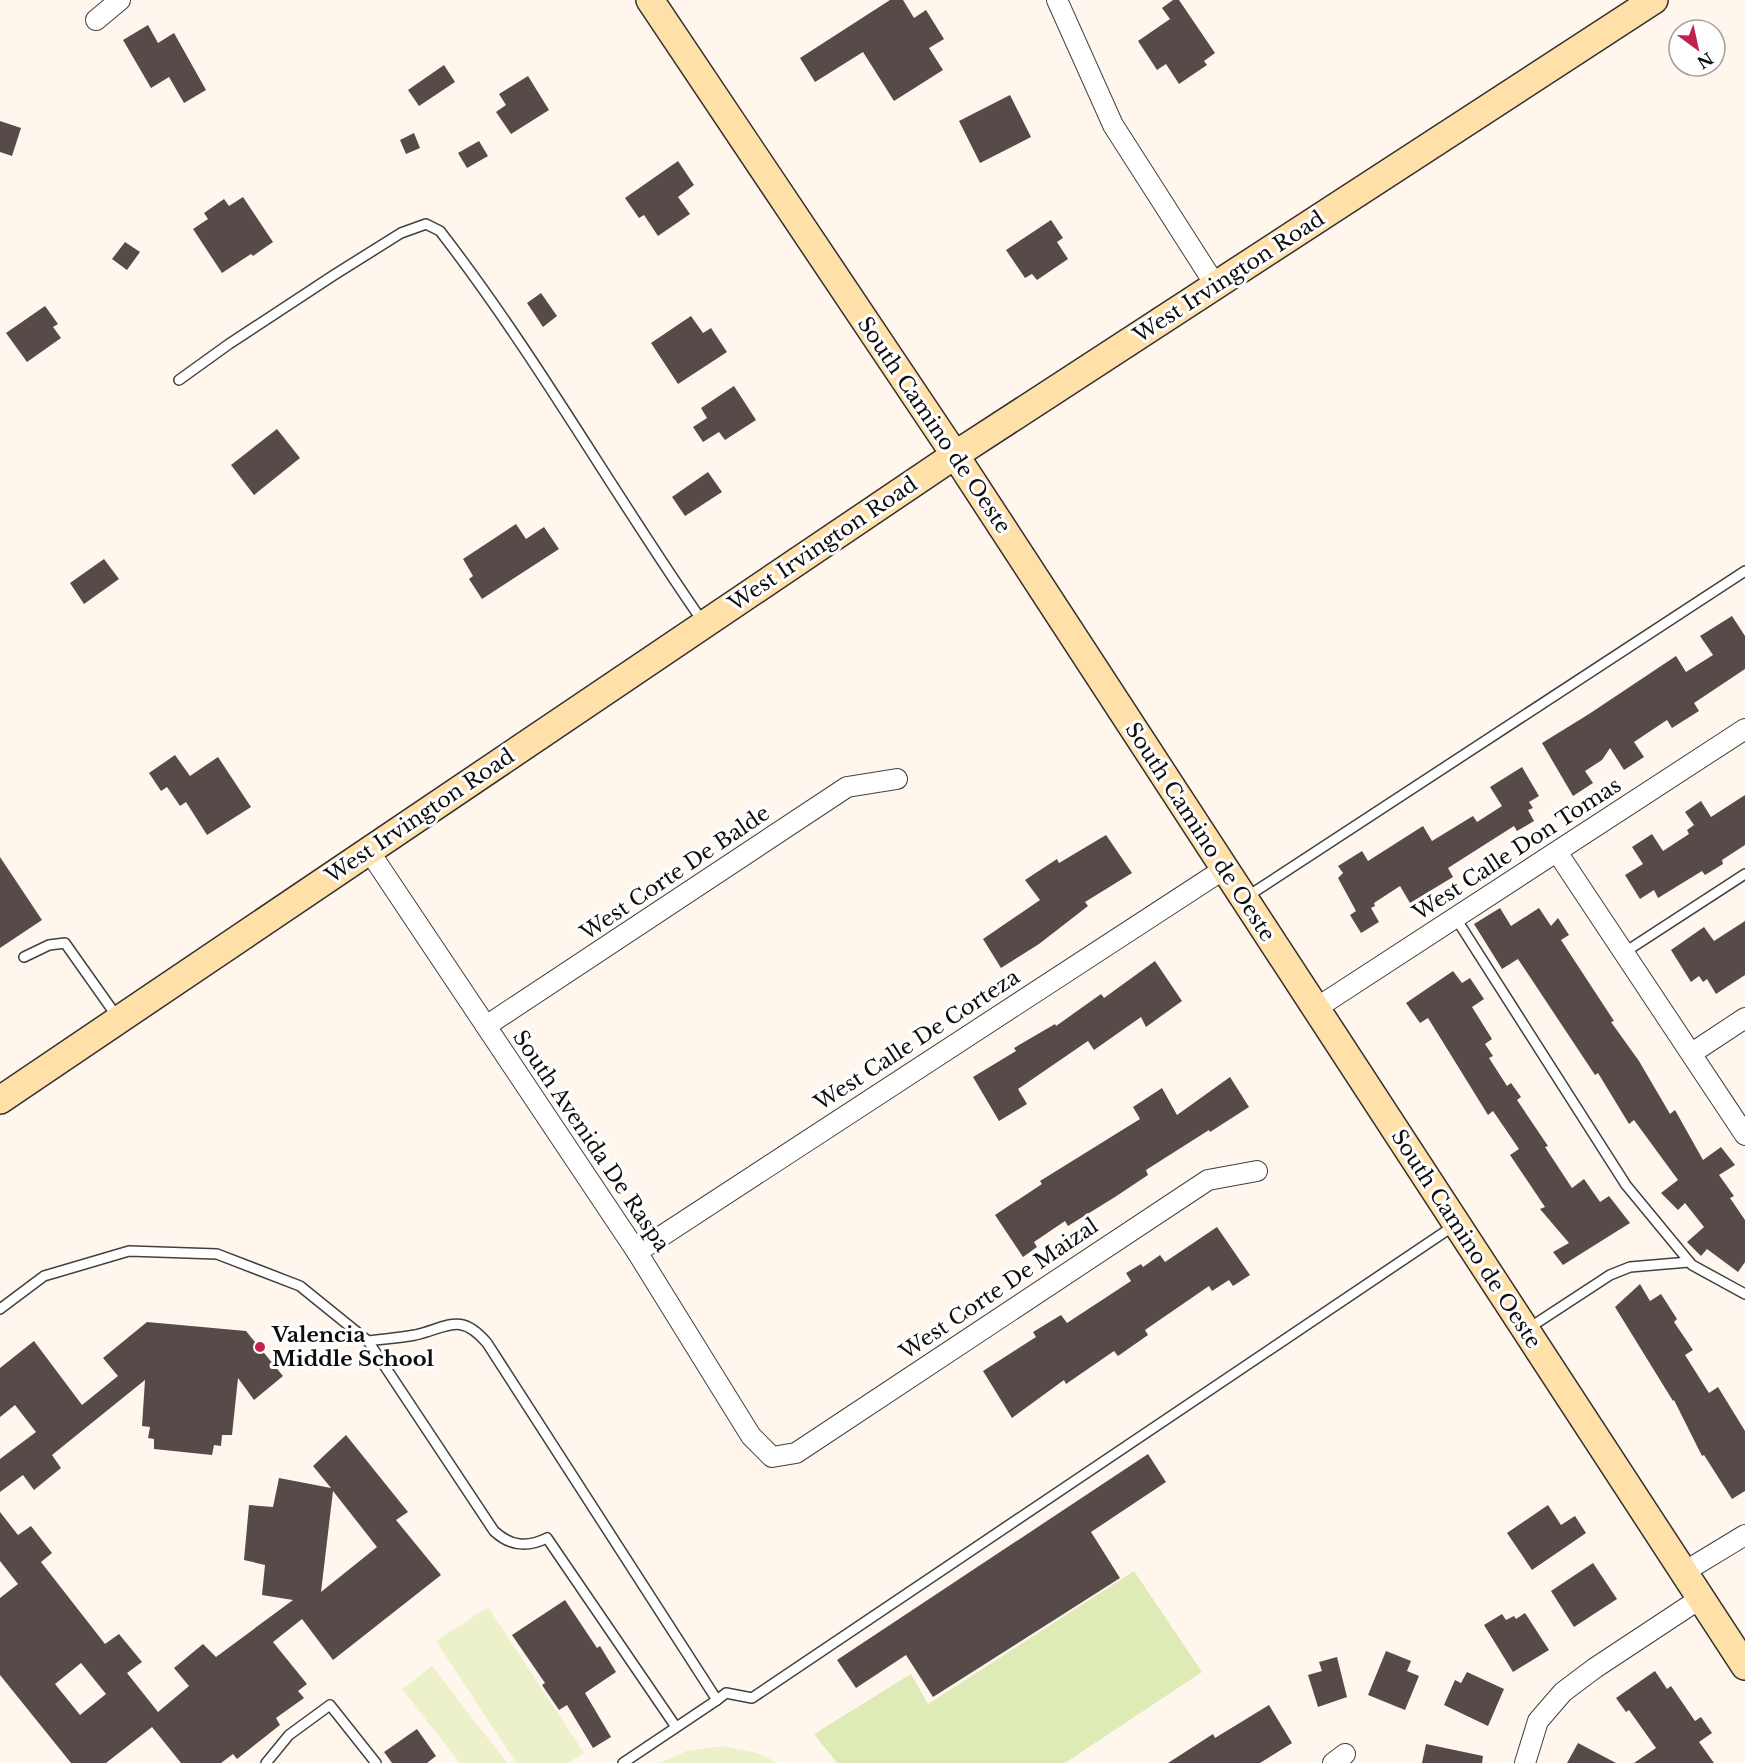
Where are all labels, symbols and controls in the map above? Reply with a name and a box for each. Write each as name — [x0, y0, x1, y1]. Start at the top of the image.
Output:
north arrow — [1667, 18, 1727, 78]
text: N — [1693, 48, 1717, 73]
street label: West Irvington Road — [1128, 206, 1329, 349]
street label: South Camino de Oeste — [852, 312, 1016, 538]
street label: West Irvington Road — [723, 471, 922, 618]
street label: South Camino de Oeste — [1119, 718, 1281, 946]
street label: West Irvington Road — [320, 743, 519, 890]
street label: West Calle Don Tomas — [1407, 772, 1626, 927]
street label: West Corte De Balde — [575, 800, 775, 947]
street label: West Calle De Corteza — [809, 964, 1025, 1117]
street label: South Avenida De Raspa — [507, 1025, 675, 1257]
street label: South Camino de Oeste — [1385, 1125, 1547, 1353]
street label: West Corte De Maizal — [894, 1213, 1103, 1366]
place label: Valencia Middle School — [271, 1322, 435, 1372]
marker: Valencia Middle School — [253, 1340, 267, 1354]

